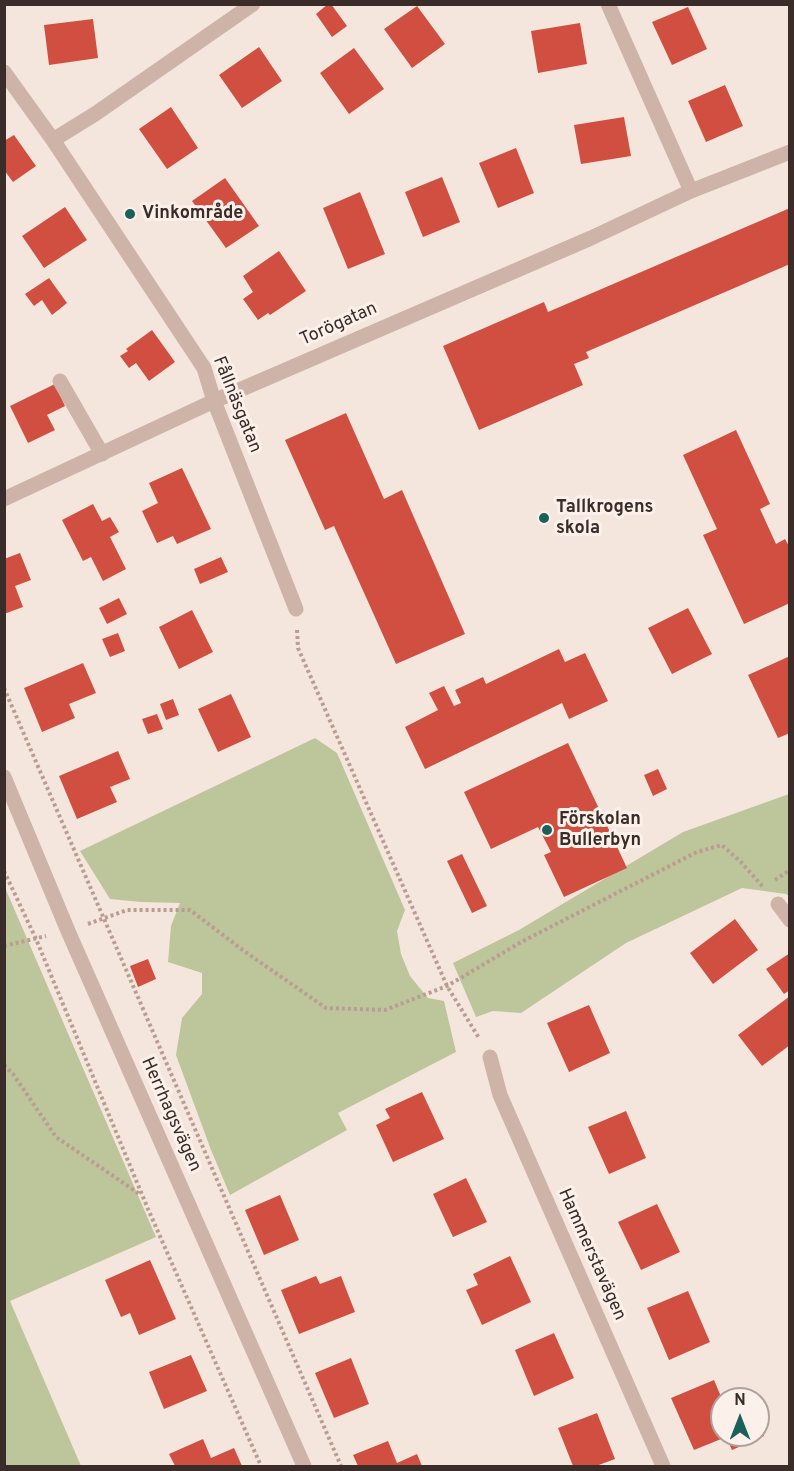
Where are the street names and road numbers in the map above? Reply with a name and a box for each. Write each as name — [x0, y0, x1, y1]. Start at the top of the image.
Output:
street label: Torögatan — [297, 298, 381, 352]
street label: Fållnäsgatan — [207, 354, 265, 456]
street label: Herrhagsvägen — [135, 1054, 205, 1176]
street label: Hammerstavägen — [552, 1186, 630, 1324]

